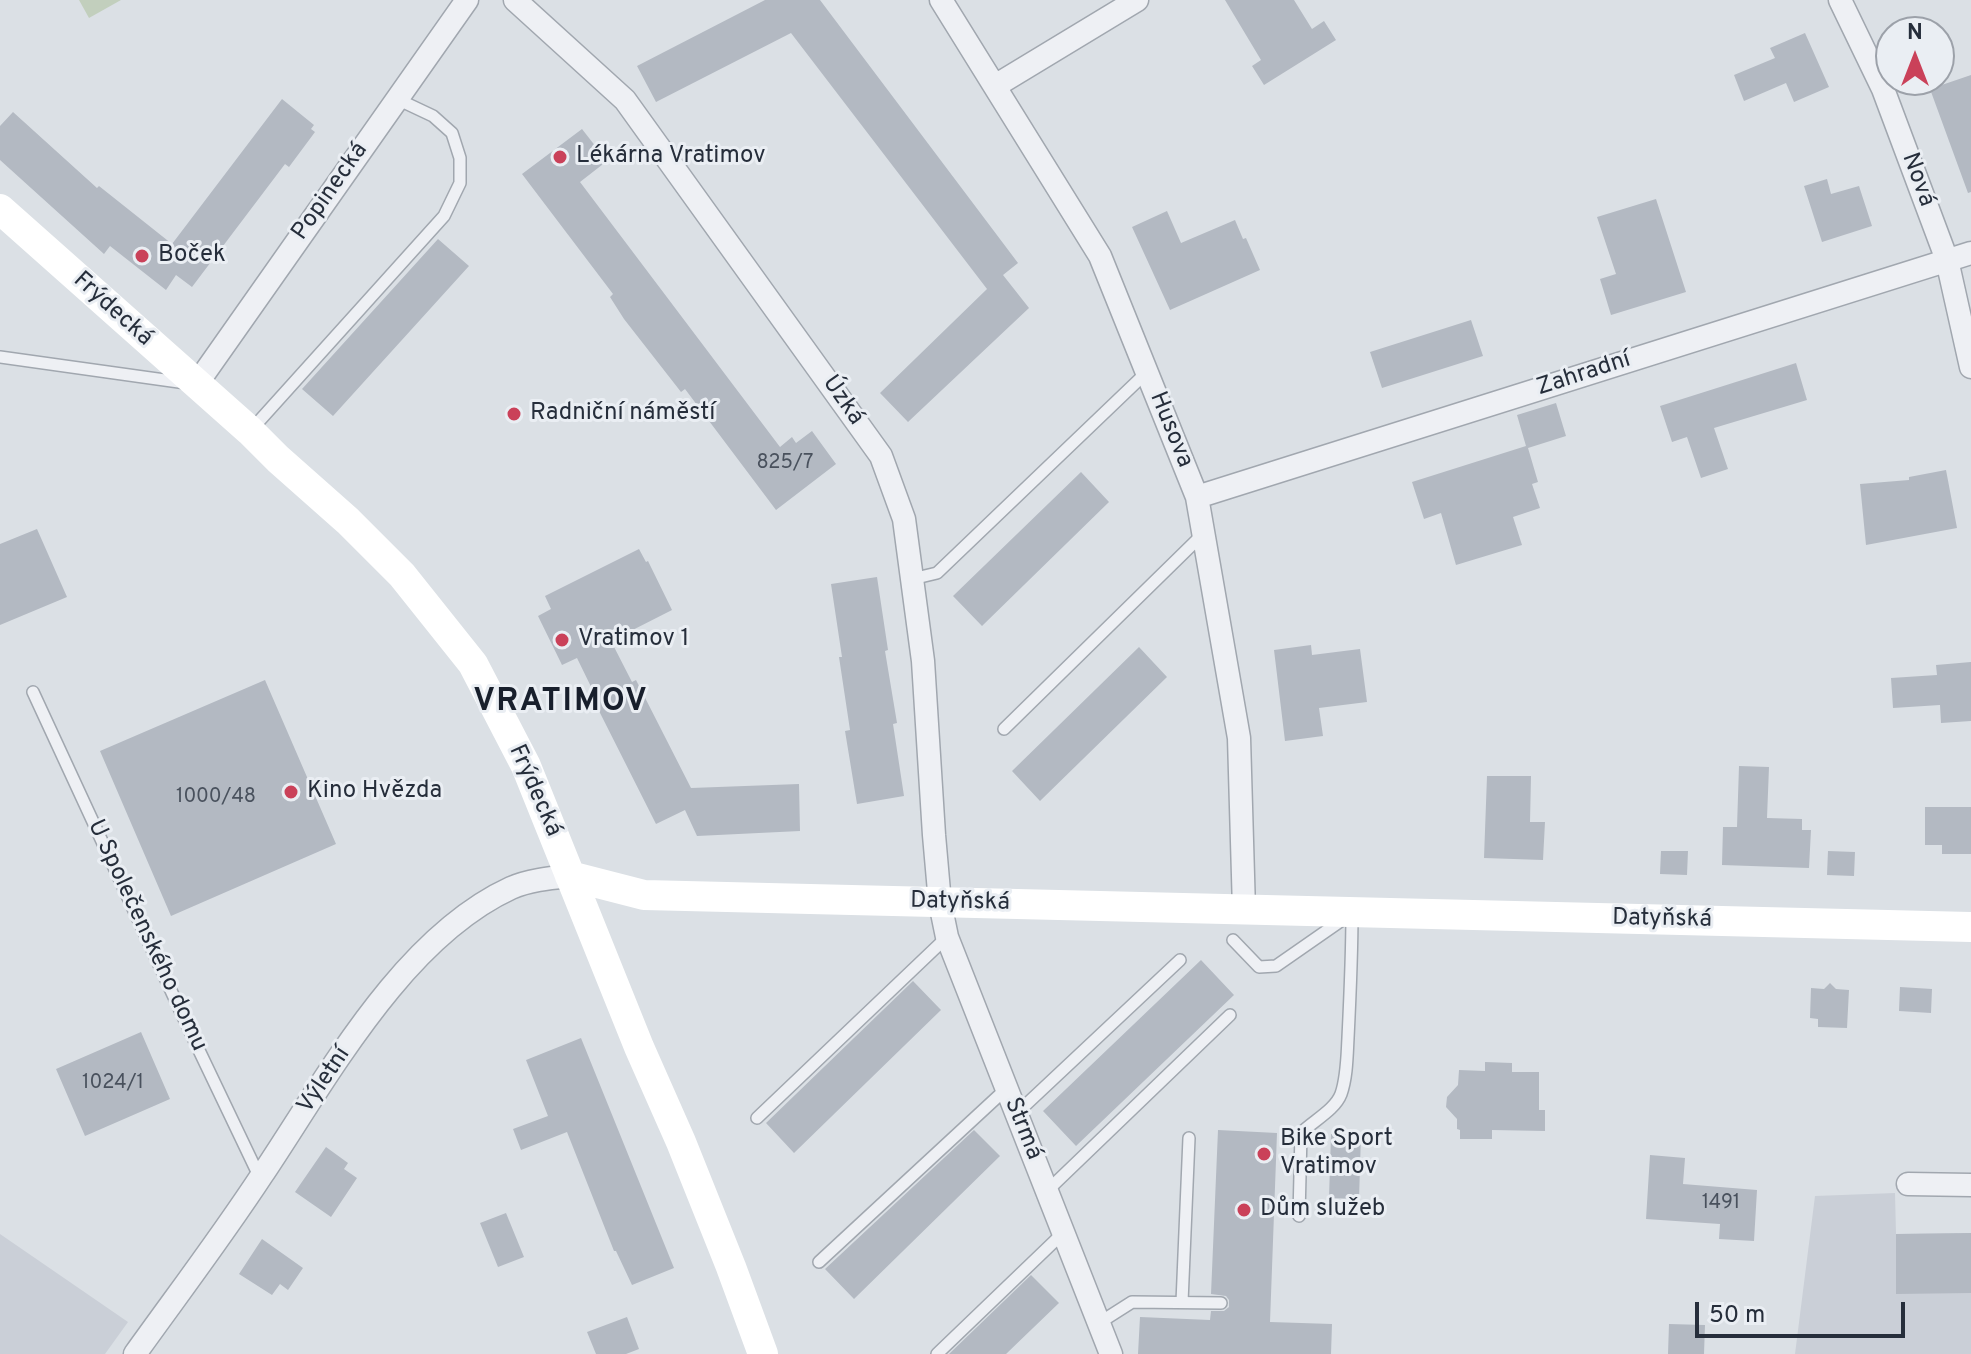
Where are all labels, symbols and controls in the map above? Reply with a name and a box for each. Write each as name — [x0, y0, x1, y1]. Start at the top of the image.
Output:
north arrow — [1875, 16, 1955, 96]
text: N — [1907, 20, 1923, 47]
street label: Popinecká — [287, 138, 375, 246]
place label: Lékárna Vratimov — [576, 143, 766, 171]
marker: Lékárna Vratimov — [551, 148, 569, 166]
street label: Nová — [1894, 149, 1940, 211]
place label: Boček — [158, 242, 226, 270]
marker: Boček — [133, 247, 151, 265]
street label: Frýdecká — [66, 267, 158, 353]
street label: Zahradní — [1533, 346, 1635, 404]
street label: Úzká — [815, 371, 869, 431]
street label: Husova — [1142, 388, 1198, 472]
place label: Radniční náměstí — [530, 400, 715, 428]
marker: Radniční náměstí — [505, 405, 523, 423]
house number: 825/7 — [756, 452, 814, 476]
place label: Vratimov 1 — [578, 626, 689, 654]
marker: Vratimov 1 — [553, 631, 571, 649]
district label: VRATIMOV — [473, 685, 649, 723]
street label: Frýdecká — [501, 741, 567, 841]
place label: Kino Hvězda — [307, 778, 442, 806]
marker: Kino Hvězda — [282, 783, 300, 801]
house number: 1000/48 — [176, 786, 256, 810]
street label: U Společenského domu — [80, 816, 212, 1056]
street label: Datyňská — [910, 888, 1010, 918]
street label: Datyňská — [1612, 905, 1712, 935]
street label: Výletní — [292, 1042, 358, 1120]
house number: 1024/1 — [82, 1072, 144, 1096]
street label: Strmá — [997, 1094, 1047, 1164]
place label: Bike Sport Vratimov — [1280, 1126, 1393, 1182]
marker: Bike Sport Vratimov — [1255, 1145, 1273, 1163]
house number: 1491 — [1702, 1192, 1740, 1216]
place label: Dům služeb — [1260, 1196, 1385, 1224]
marker: Dům služeb — [1235, 1201, 1253, 1219]
scale bar — [1699, 1286, 1909, 1336]
text: 50 m — [1709, 1301, 1765, 1331]

